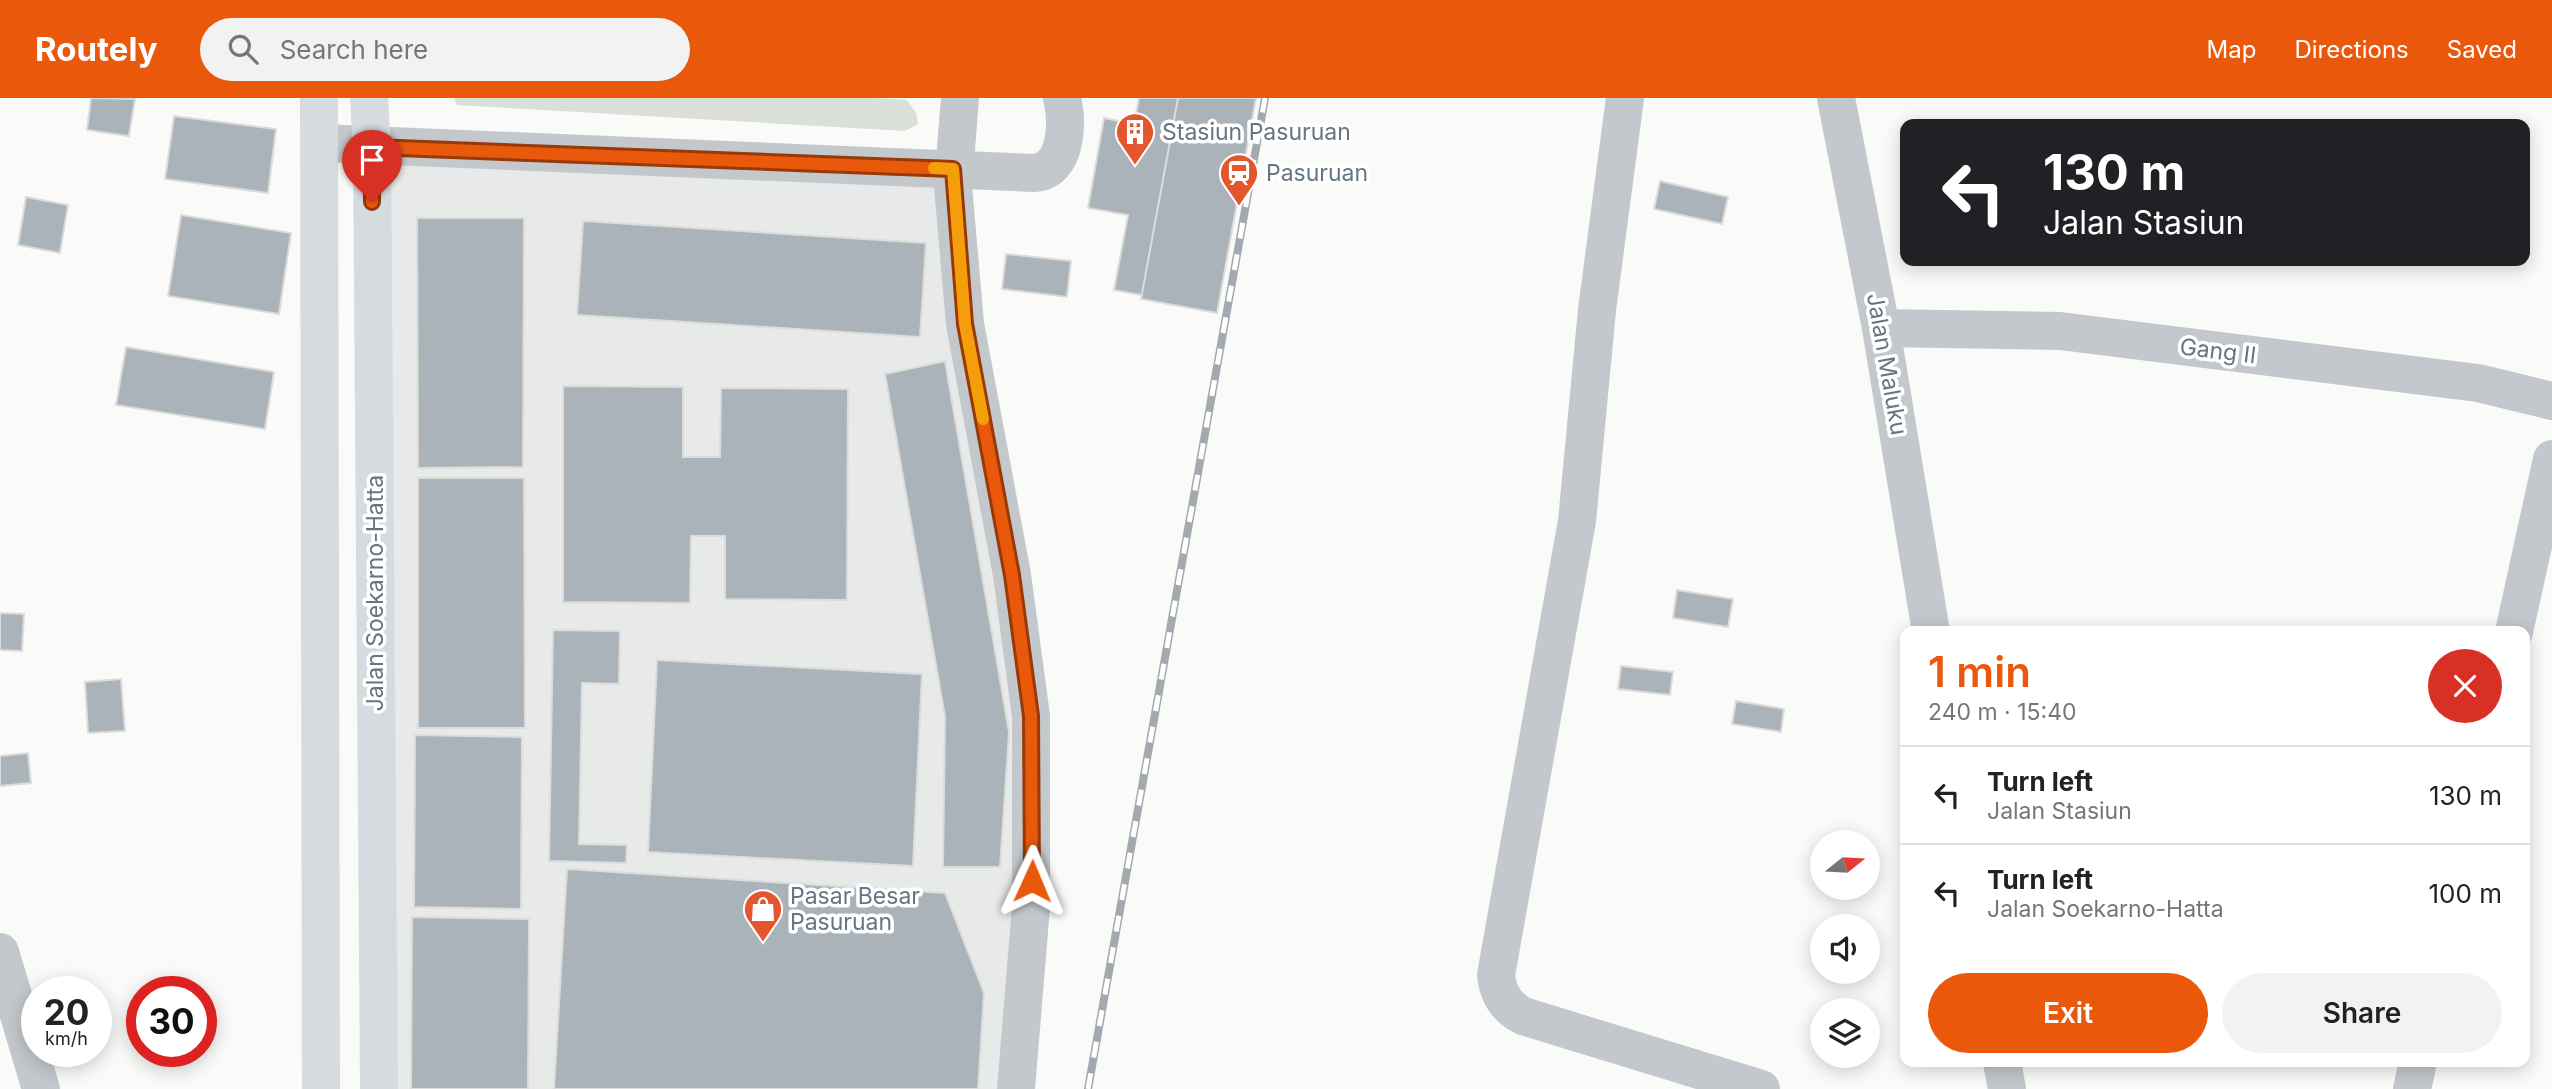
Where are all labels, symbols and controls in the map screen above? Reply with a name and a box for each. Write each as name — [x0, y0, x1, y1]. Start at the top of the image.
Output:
search box — [200, 18, 690, 81]
text: Routely — [35, 29, 158, 69]
icon: search — [224, 30, 262, 68]
text: Search here — [280, 34, 428, 65]
text: Map — [2207, 35, 2256, 64]
text: Directions — [2294, 35, 2409, 64]
text: Saved — [2447, 35, 2517, 64]
building icon: Stasiun Pasuruan — [1114, 111, 1156, 166]
place label: Stasiun Pasuruan — [1162, 118, 1351, 146]
pin — [342, 130, 402, 202]
icon: arrive — [353, 141, 391, 179]
text: 130 m — [2043, 143, 2185, 202]
icon: left — [1928, 147, 2019, 238]
station icon: Pasuruan — [1218, 152, 1260, 207]
place label: Pasuruan — [1266, 159, 1368, 187]
text: Jalan Stasiun — [2043, 203, 2244, 242]
street label: Jalan Maluku — [1861, 291, 1913, 437]
street label: Gang II — [2178, 332, 2258, 370]
street label: Jalan Soekarno-Hatta — [361, 475, 389, 711]
text: 1 min — [1928, 646, 2031, 697]
button: close — [2428, 649, 2502, 723]
text: 240 m · 15:40 — [1928, 698, 2077, 726]
text: Turn left — [1987, 766, 2093, 797]
icon: left — [1928, 776, 1966, 814]
text: 130 m — [2429, 780, 2502, 811]
text: Jalan Stasiun — [1987, 797, 2132, 825]
north arrow — [1810, 830, 1880, 900]
map controls — [1810, 830, 1880, 1068]
position arrow — [995, 844, 1069, 918]
text: Turn left — [1987, 864, 2093, 895]
icon: left — [1928, 874, 1966, 912]
text: 100 m — [2429, 878, 2502, 909]
place label: Pasar Besar Pasuruan — [790, 882, 920, 936]
shop icon: Pasar Besar Pasuruan — [742, 888, 784, 943]
text: Jalan Soekarno-Hatta — [1987, 895, 2224, 923]
button: sound — [1810, 914, 1880, 984]
button: Exit — [1928, 973, 2208, 1053]
button: Share — [2222, 973, 2502, 1053]
speed limit sign: 30 — [126, 976, 217, 1067]
text: 20 — [44, 991, 89, 1033]
button: layers — [1810, 998, 1880, 1068]
text: km/h — [45, 1028, 88, 1049]

